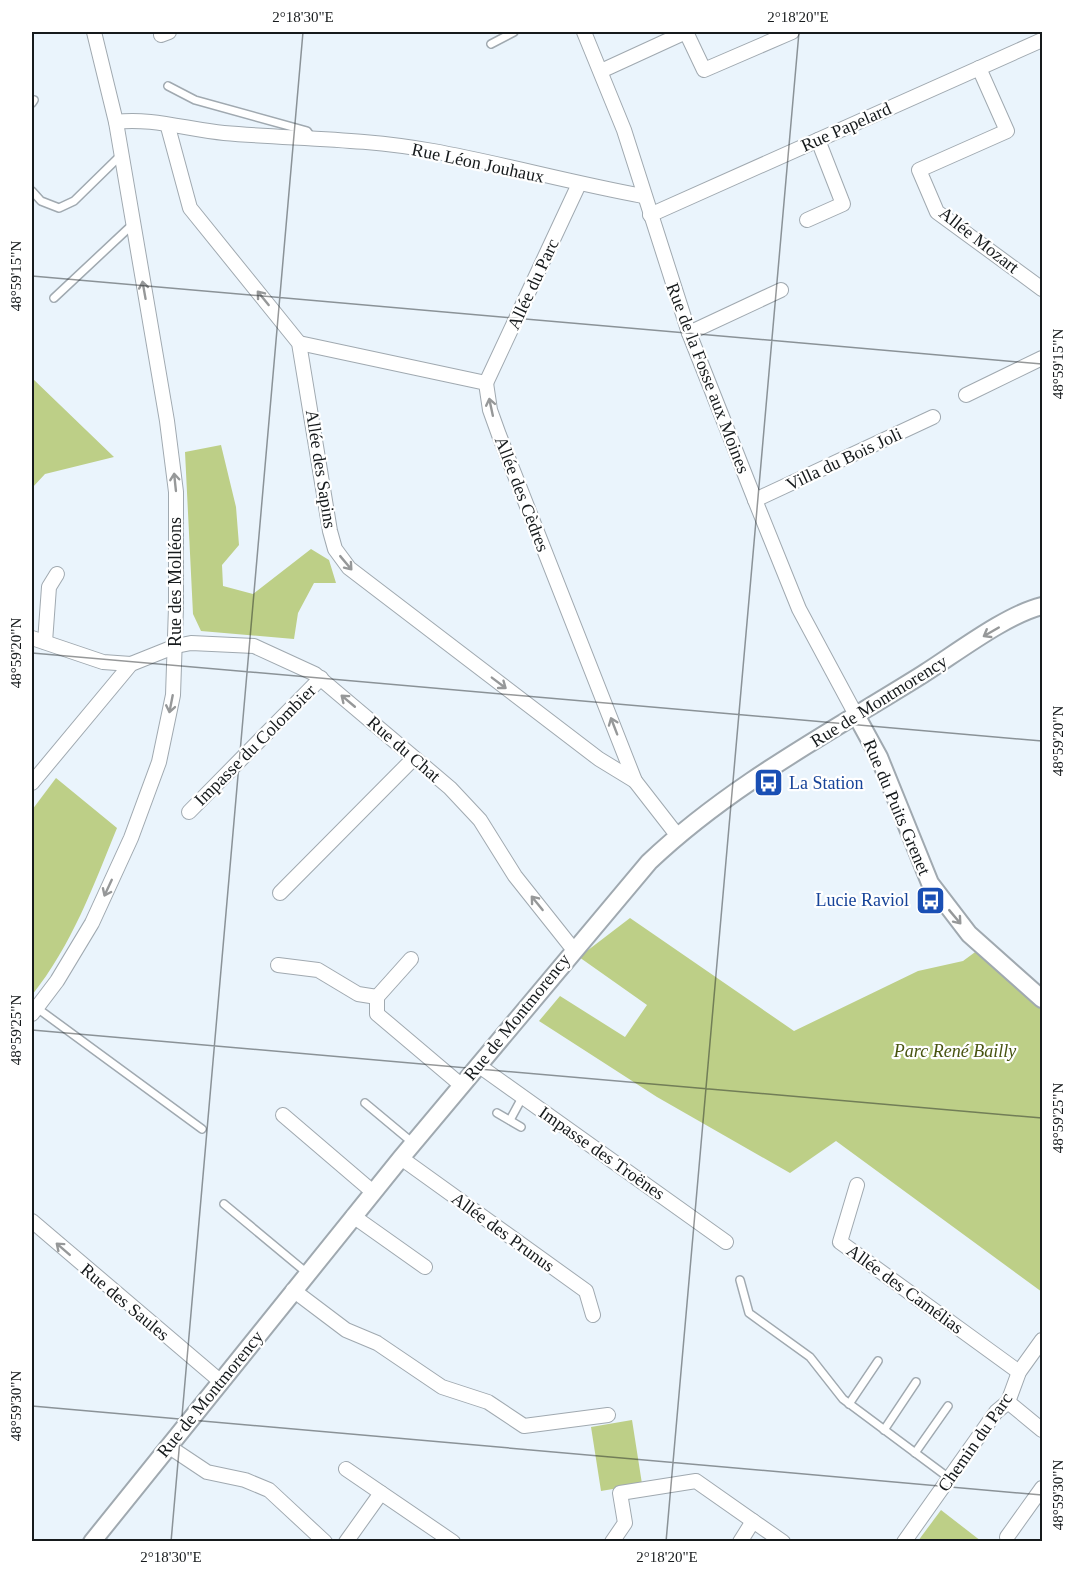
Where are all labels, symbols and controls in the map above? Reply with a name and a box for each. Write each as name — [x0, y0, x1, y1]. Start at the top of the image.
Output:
text: 2°18'30"E — [272, 9, 334, 25]
text: 2°18'20"E — [767, 9, 829, 25]
street label: Rue Papelard — [798, 98, 894, 156]
street label: Rue Léon Jouhaux — [410, 139, 546, 187]
street label: Allée Mozart — [935, 203, 1023, 277]
street label: Allée du Parc — [503, 235, 563, 333]
text: 48°59'15"N — [8, 241, 24, 311]
one-way arrow — [138, 280, 149, 300]
street label: Rue de la Fosse aux Moines — [662, 280, 754, 476]
one-way arrow — [256, 290, 269, 306]
text: 48°59'15"N — [1050, 329, 1066, 399]
one-way arrow — [484, 398, 496, 417]
street label: Allée des Sapins — [302, 408, 340, 530]
street label: Villa du Bois Joli — [783, 423, 905, 495]
street label: Allée des Cèdres — [491, 433, 553, 555]
one-way arrow — [169, 473, 180, 493]
street label: Rue des Molléons — [165, 517, 185, 647]
one-way arrow — [339, 555, 353, 570]
text: 48°59'20"N — [8, 618, 24, 688]
one-way arrow — [982, 627, 1000, 638]
street label: Rue de Montmorency — [807, 651, 951, 751]
one-way arrow — [491, 677, 507, 689]
street label: Impasse du Colombier — [190, 680, 320, 810]
one-way arrow — [165, 694, 176, 713]
one-way arrow — [341, 694, 356, 708]
text: 48°59'20"N — [1050, 706, 1066, 776]
street label: Rue du Chat — [363, 712, 445, 786]
one-way arrow — [608, 717, 619, 736]
street label: Rue du Puits Grenet — [859, 736, 935, 878]
bus stop icon: La Station — [752, 767, 784, 799]
place label: La Station — [789, 773, 864, 793]
one-way arrow — [102, 878, 114, 896]
bus stop icon: Lucie Raviol — [914, 884, 946, 916]
place label: Lucie Raviol — [816, 890, 909, 910]
one-way arrow — [530, 895, 543, 911]
one-way arrow — [949, 909, 962, 925]
street label: Rue de Montmorency — [460, 950, 574, 1084]
text: 48°59'25"N — [8, 995, 24, 1065]
park label: Parc René Bailly — [893, 1041, 1016, 1061]
text: 48°59'25"N — [1050, 1083, 1066, 1153]
street label: Impasse des Troënes — [535, 1102, 669, 1204]
street label: Allée des Prunus — [448, 1188, 558, 1276]
street label: Allée des Camélias — [843, 1240, 967, 1338]
one-way arrow — [55, 1242, 71, 1255]
street label: Rue des Saules — [77, 1259, 173, 1345]
street label: Rue de Montmorency — [153, 1327, 267, 1461]
text: 48°59'30"N — [8, 1371, 24, 1441]
street label: Chemin du Parc — [934, 1389, 1016, 1495]
text: 48°59'30"N — [1050, 1460, 1066, 1530]
text: 2°18'30"E — [140, 1549, 202, 1565]
text: 2°18'20"E — [636, 1549, 698, 1565]

